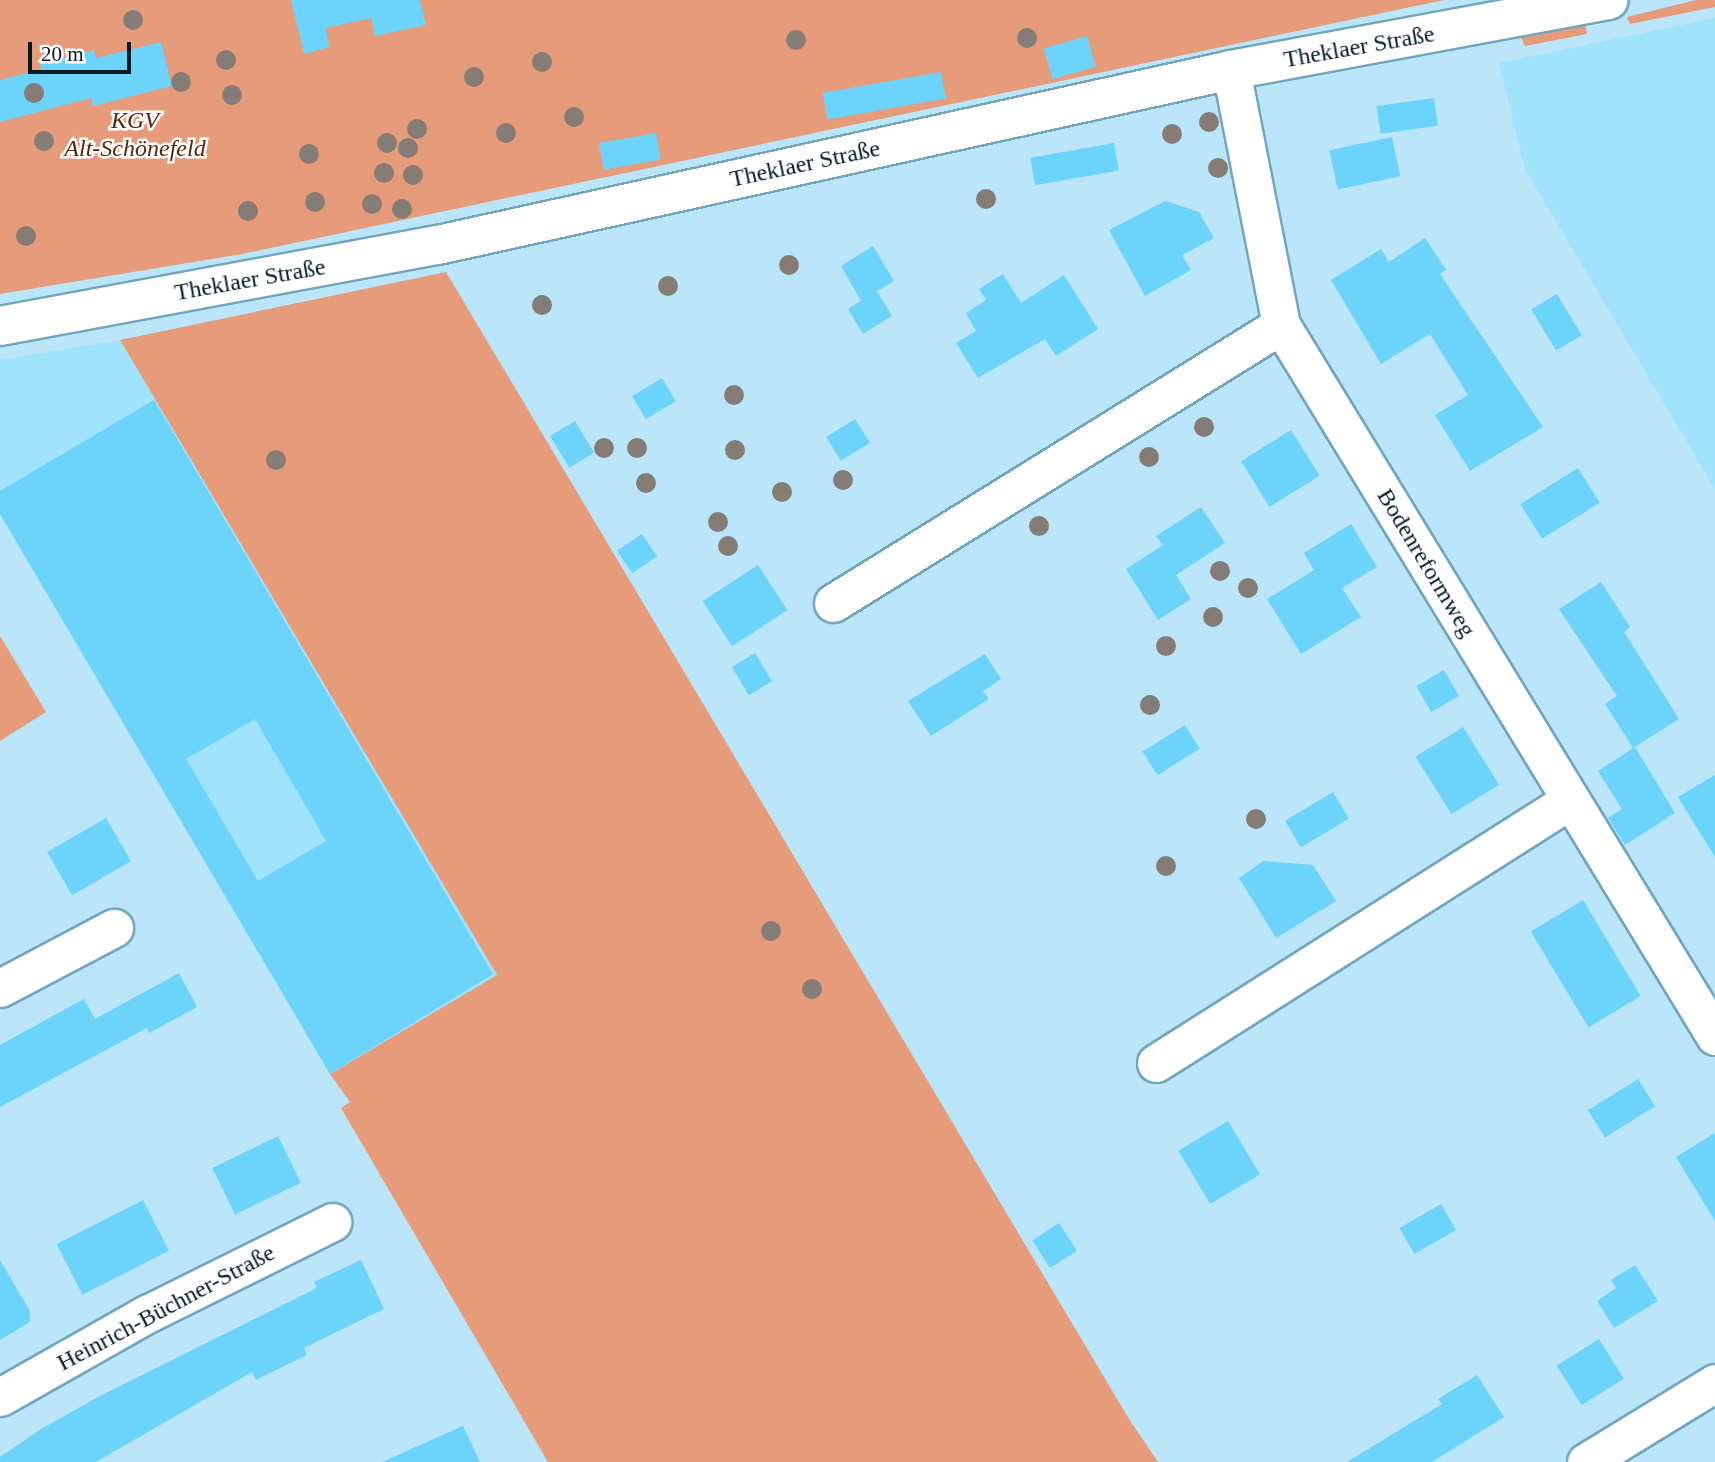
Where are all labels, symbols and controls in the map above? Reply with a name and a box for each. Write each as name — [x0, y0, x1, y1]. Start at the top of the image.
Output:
street label: Theklaer Straße — [1281, 20, 1437, 74]
scale bar — [32, 28, 135, 72]
text: 20 m — [41, 42, 84, 66]
park label: KGV Alt-Schönefeld — [64, 107, 206, 163]
street label: Theklaer Straße — [727, 134, 883, 194]
street label: Theklaer Straße — [172, 253, 328, 307]
street label: Bodenreformweg — [1370, 484, 1482, 642]
street label: Heinrich-Büchner-Straße — [52, 1238, 280, 1378]

